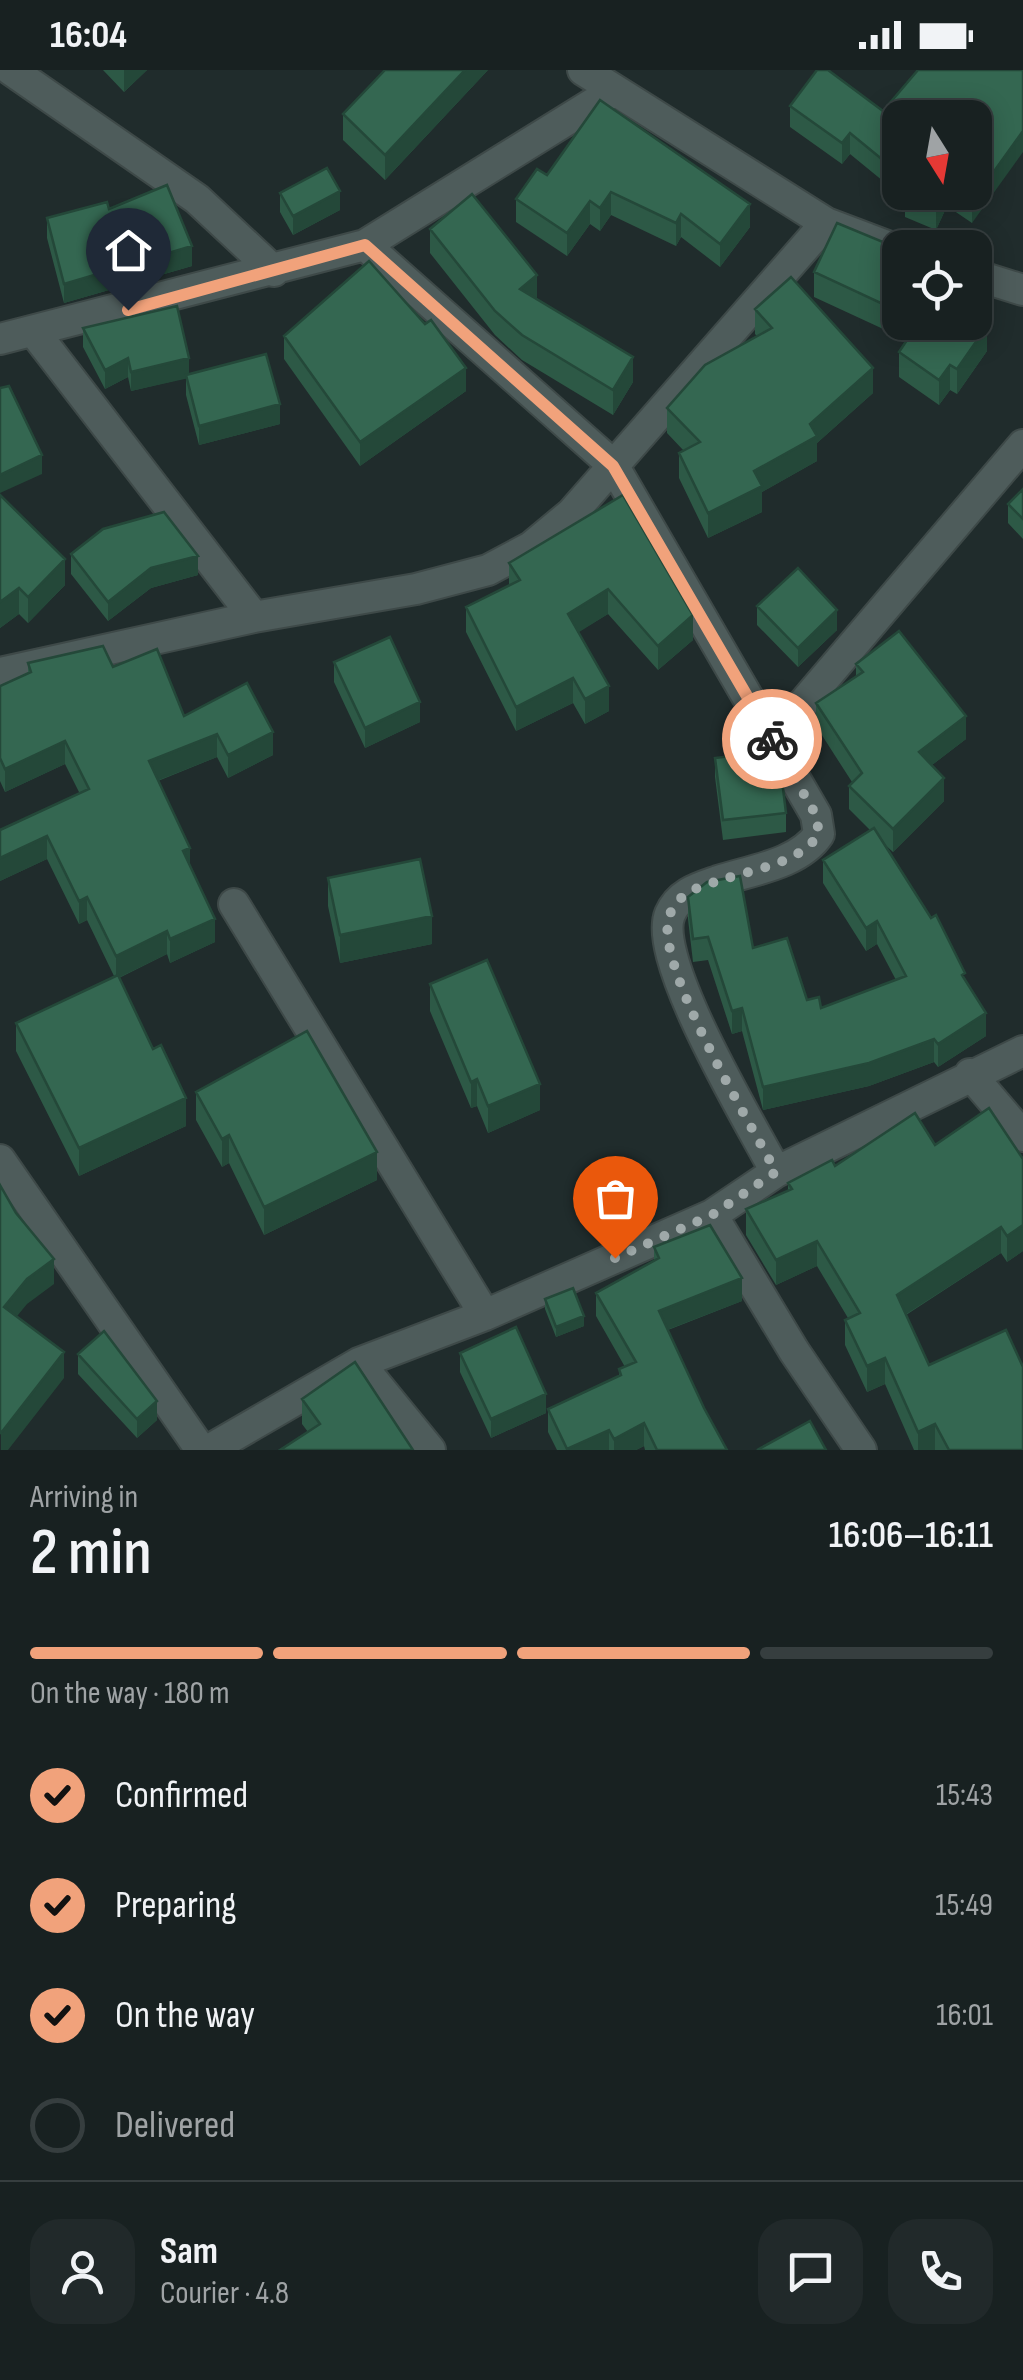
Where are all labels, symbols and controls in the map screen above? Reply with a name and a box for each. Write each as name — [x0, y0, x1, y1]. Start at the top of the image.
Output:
text: 16:04 — [50, 13, 127, 58]
north arrow — [882, 100, 992, 210]
map controls — [882, 100, 992, 340]
pin — [86, 208, 171, 311]
icon: home — [101, 223, 156, 278]
button: locate — [882, 230, 992, 340]
courier — [722, 689, 822, 789]
icon: bike — [745, 712, 800, 767]
pin — [573, 1156, 658, 1259]
icon: bag — [588, 1171, 643, 1226]
text: Arriving in — [30, 1478, 138, 1517]
text: 16:06–16:11 — [829, 1513, 993, 1558]
text: 2 min — [30, 1515, 152, 1593]
text: On the way · 180 m — [30, 1674, 229, 1713]
icon: check — [30, 1768, 85, 1823]
text: Confirmed — [115, 1773, 248, 1818]
text: 15:43 — [936, 1776, 993, 1815]
icon: check — [30, 1878, 85, 1933]
text: Preparing — [115, 1883, 236, 1928]
text: 15:49 — [935, 1886, 993, 1925]
icon: check — [30, 1988, 85, 2043]
text: On the way — [115, 1993, 255, 2038]
text: 16:01 — [936, 1996, 993, 2035]
text: Delivered — [115, 2103, 235, 2148]
button: person — [30, 2219, 135, 2324]
button: chat — [758, 2219, 863, 2324]
button: phone — [888, 2219, 993, 2324]
text: Sam — [160, 2229, 218, 2274]
text: Courier · 4.8 — [160, 2274, 289, 2313]

